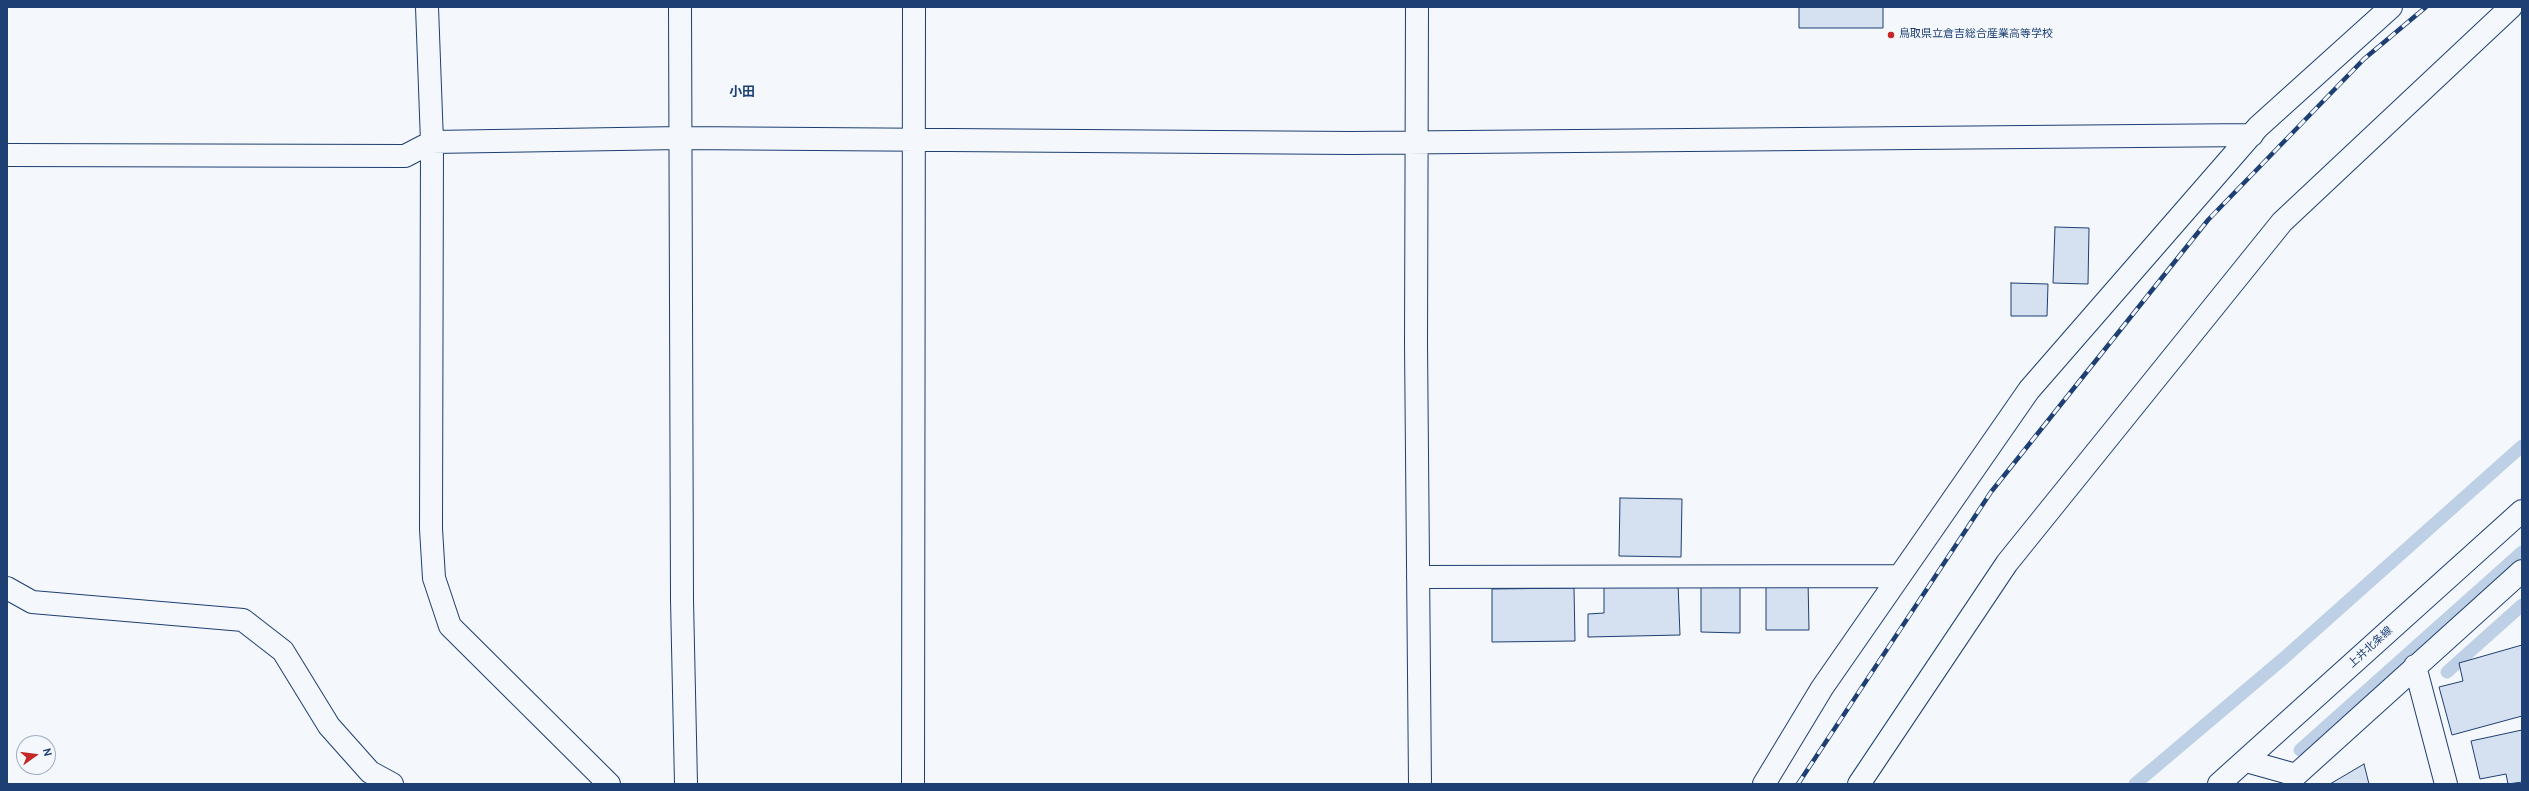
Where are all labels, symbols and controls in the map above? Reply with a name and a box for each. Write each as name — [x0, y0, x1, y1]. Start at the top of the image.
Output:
place label: 鳥取県立倉吉総合産業高等学校 — [1899, 28, 2053, 42]
marker: 鳥取県立倉吉総合産業高等学校 — [1886, 30, 1896, 40]
district label: 小田 — [729, 85, 755, 101]
street label: 上井北条線 — [2346, 625, 2396, 671]
north arrow — [16, 735, 56, 775]
text: N — [39, 747, 54, 758]

